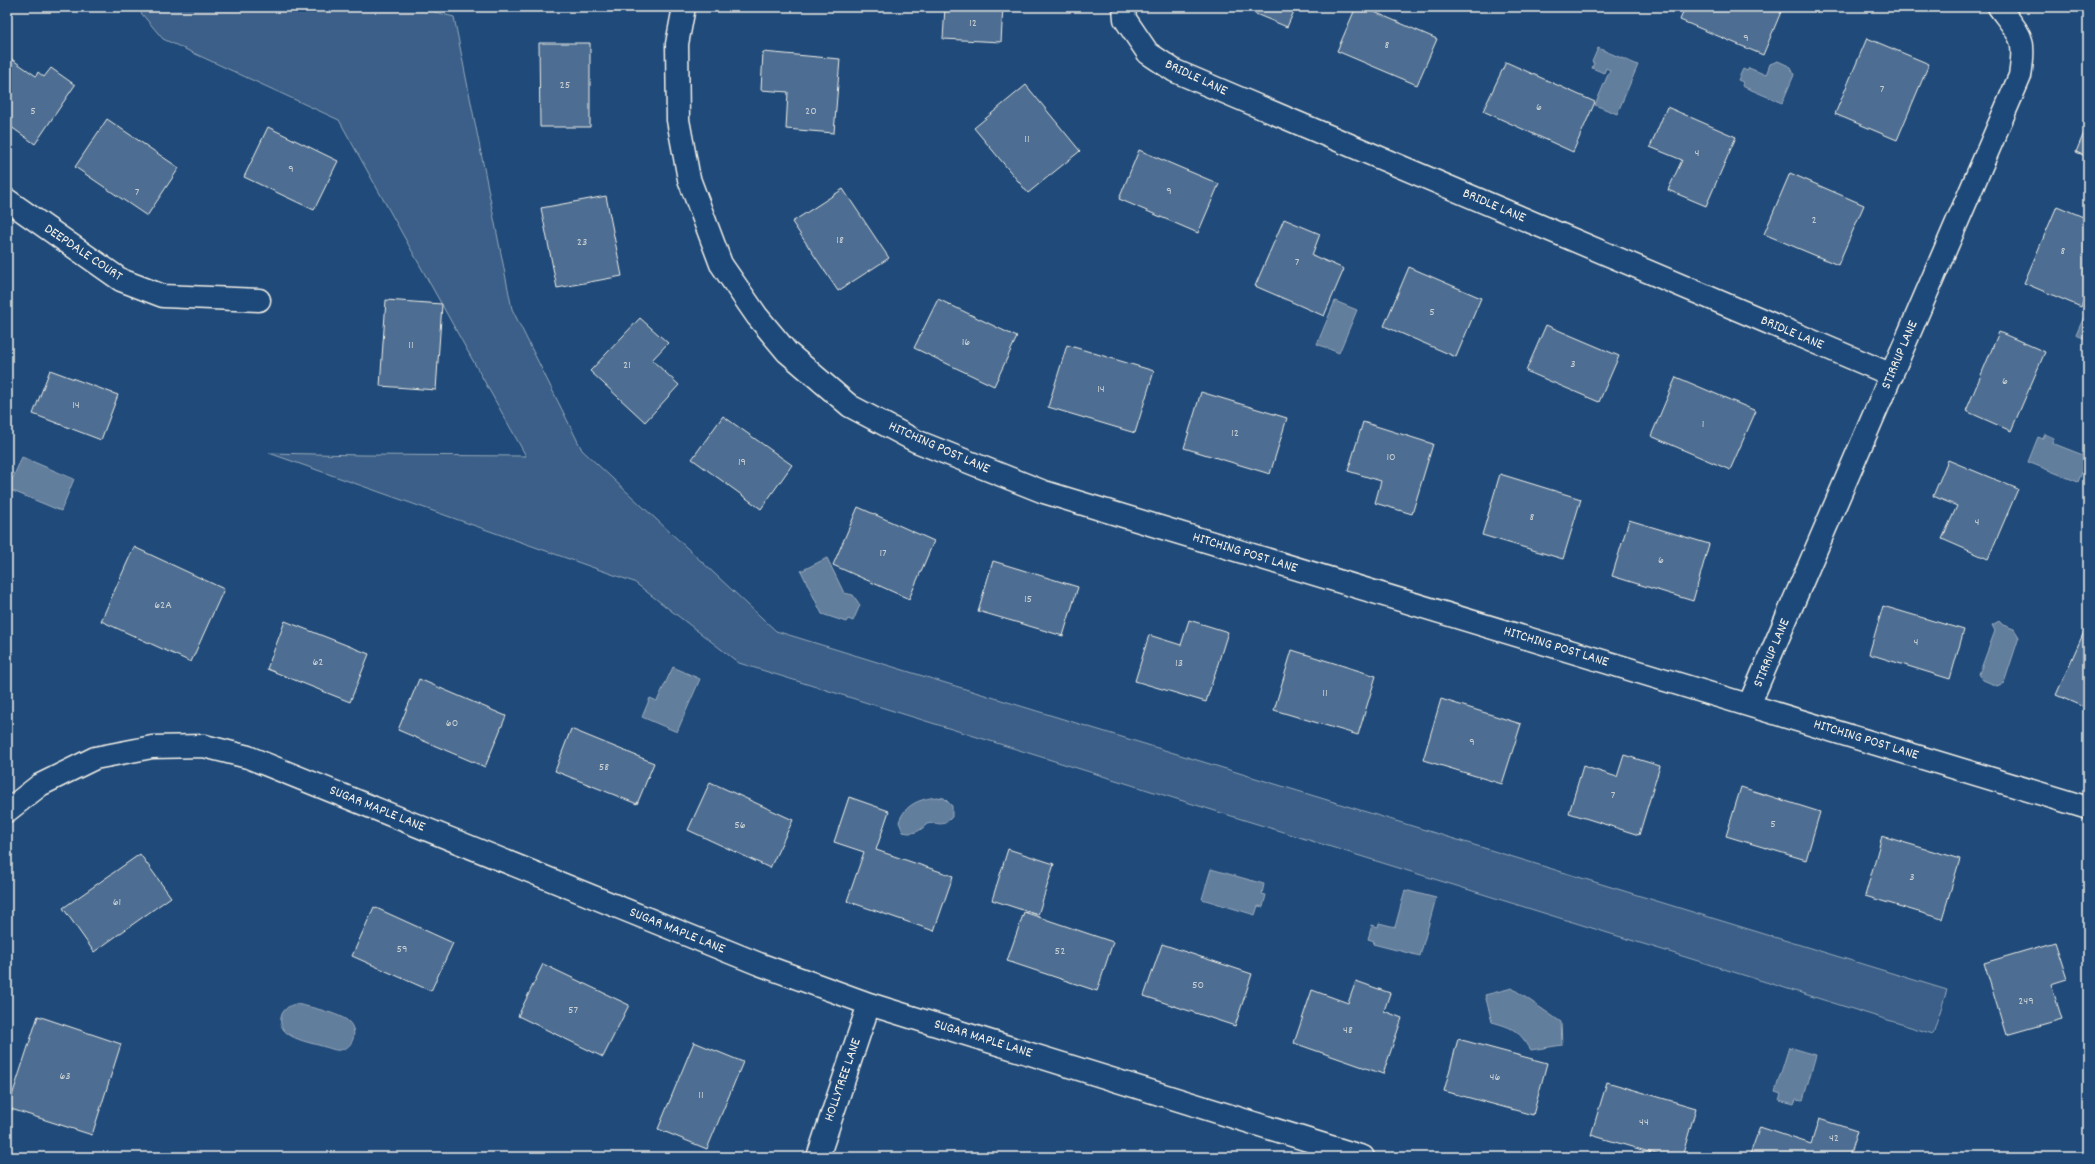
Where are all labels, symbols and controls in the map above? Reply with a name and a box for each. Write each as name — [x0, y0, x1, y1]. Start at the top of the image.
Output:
house number: 12 — [969, 15, 977, 32]
house number: 9 — [1743, 30, 1749, 47]
house number: 8 — [1385, 37, 1390, 54]
street label: BRIDLE LANE — [1161, 55, 1231, 101]
house number: 25 — [560, 77, 570, 94]
house number: 7 — [1880, 81, 1885, 98]
house number: 6 — [1536, 99, 1542, 116]
house number: 5 — [30, 103, 36, 120]
house number: 20 — [805, 103, 817, 120]
house number: 11 — [1024, 131, 1030, 148]
house number: 4 — [1695, 145, 1700, 162]
house number: 9 — [288, 161, 294, 178]
house number: 9 — [1166, 183, 1172, 200]
house number: 7 — [135, 184, 140, 201]
street label: BRIDLE LANE — [1459, 184, 1529, 229]
house number: 2 — [1811, 212, 1817, 229]
street label: DEEPDALE COURT — [40, 219, 126, 287]
house number: 18 — [836, 232, 844, 249]
house number: 23 — [577, 234, 587, 251]
house number: 8 — [2061, 243, 2066, 260]
house number: 7 — [1295, 254, 1300, 271]
house number: 5 — [1429, 304, 1435, 321]
street label: BRIDLE LANE — [1757, 311, 1827, 356]
street label: STIRRUP LANE — [1877, 317, 1924, 392]
house number: 16 — [962, 334, 970, 351]
house number: 11 — [408, 337, 414, 354]
house number: 3 — [1570, 356, 1576, 373]
house number: 21 — [623, 357, 631, 374]
house number: 6 — [2002, 373, 2008, 390]
house number: 14 — [1097, 381, 1105, 398]
house number: 14 — [72, 397, 80, 414]
house number: 1 — [1702, 416, 1704, 433]
street label: HITCHING POST LANE — [885, 417, 993, 480]
house number: 12 — [1231, 425, 1239, 442]
house number: 10 — [1386, 449, 1396, 466]
house number: 19 — [738, 454, 746, 471]
house number: 8 — [1530, 509, 1535, 526]
house number: 4 — [1975, 514, 1980, 531]
street label: HITCHING POST LANE — [1190, 528, 1301, 579]
house number: 17 — [879, 545, 887, 562]
house number: 6 — [1658, 552, 1664, 569]
house number: 15 — [1024, 591, 1032, 608]
house number: 62A — [154, 597, 172, 614]
street label: STIRRUP LANE — [1749, 615, 1796, 690]
street label: HITCHING POST LANE — [1501, 622, 1612, 673]
house number: 4 — [1914, 634, 1919, 651]
house number: 62 — [312, 654, 324, 671]
house number: 13 — [1175, 655, 1183, 672]
house number: 11 — [1322, 685, 1328, 702]
house number: 60 — [446, 715, 458, 732]
street label: HITCHING POST LANE — [1811, 715, 1922, 766]
house number: 9 — [1469, 734, 1475, 751]
house number: 58 — [599, 759, 609, 776]
street label: SUGAR MAPLE LANE — [326, 781, 429, 838]
house number: 7 — [1611, 787, 1616, 804]
house number: 5 — [1770, 816, 1776, 833]
house number: 56 — [734, 817, 746, 834]
house number: 3 — [1909, 869, 1915, 886]
house number: 61 — [113, 894, 121, 911]
street label: SUGAR MAPLE LANE — [626, 903, 729, 960]
house number: 59 — [396, 941, 408, 958]
house number: 52 — [1055, 943, 1065, 960]
house number: 50 — [1192, 977, 1204, 994]
house number: 249 — [2018, 993, 2034, 1010]
house number: 57 — [568, 1002, 578, 1019]
street label: SUGAR MAPLE LANE — [931, 1015, 1035, 1064]
house number: 48 — [1343, 1022, 1353, 1039]
street label: HOLLYTREE LANE — [819, 1035, 867, 1124]
house number: 63 — [59, 1068, 71, 1085]
house number: 46 — [1490, 1069, 1501, 1086]
house number: 11 — [698, 1087, 704, 1104]
house number: 44 — [1639, 1114, 1649, 1131]
house number: 42 — [1829, 1130, 1839, 1147]

